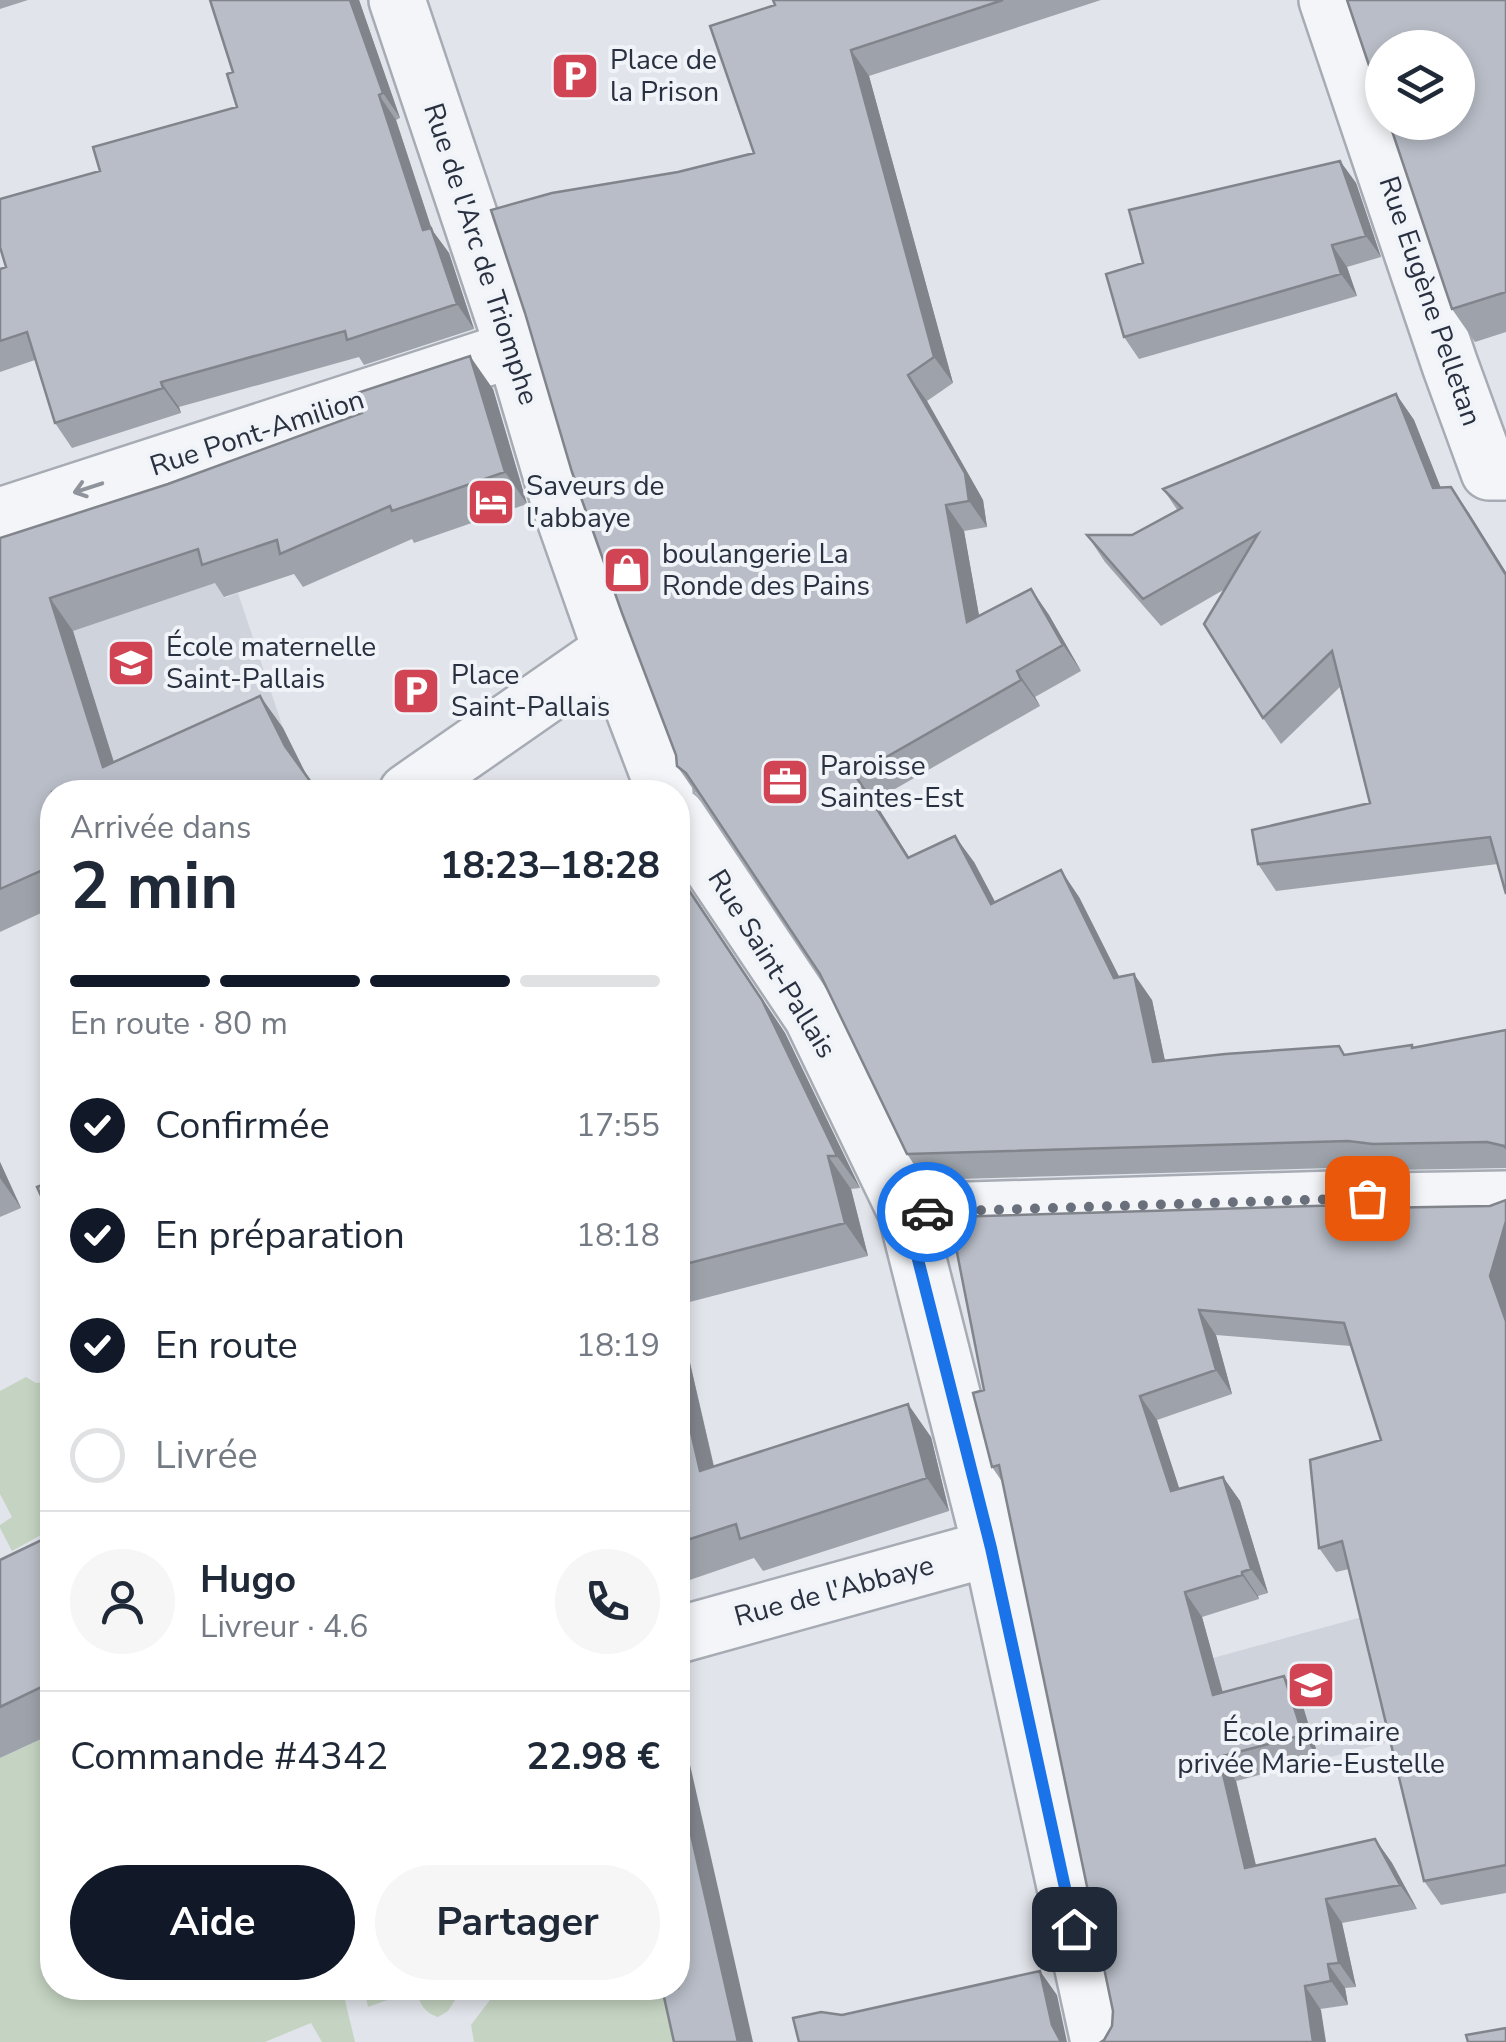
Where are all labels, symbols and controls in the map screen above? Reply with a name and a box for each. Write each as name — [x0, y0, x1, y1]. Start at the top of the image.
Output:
map controls — [1365, 30, 1475, 140]
button: layers — [1365, 30, 1475, 140]
place label: Place de la Prison — [610, 41, 719, 111]
parking icon: Place de la Prison — [549, 50, 601, 102]
street label: Rue de l'Arc de Triomphe — [414, 98, 548, 410]
street label: Rue Eugène Pelletan — [1369, 171, 1491, 431]
street label: Rue Pont-Amilion — [145, 380, 369, 486]
place label: Saveurs de l'abbaye — [526, 467, 665, 537]
hotel icon: Saveurs de l'abbaye — [465, 476, 517, 528]
one-way arrow — [73, 480, 105, 498]
place label: boulangerie La Ronde des Pains — [662, 535, 870, 605]
shop icon: boulangerie La Ronde des Pains — [601, 544, 653, 596]
place label: École maternelle Saint-Pallais — [166, 628, 376, 698]
school or university icon: École maternelle Saint-Pallais — [105, 637, 157, 689]
place label: Place Saint-Pallais — [451, 656, 610, 726]
parking icon: Place Saint-Pallais — [390, 665, 442, 717]
place label: Paroisse Saintes-Est — [820, 747, 964, 817]
office icon: Paroisse Saintes-Est — [759, 756, 811, 808]
text: Arrivée dans — [70, 806, 251, 849]
text: 18:23–18:28 — [440, 840, 660, 891]
text: 2 min — [70, 842, 238, 931]
street label: Rue Saint-Pallais — [699, 862, 845, 1066]
text: En route · 80 m — [70, 1002, 288, 1045]
icon: check — [70, 1098, 125, 1153]
text: Confirmée — [155, 1100, 330, 1151]
text: 17:55 — [576, 1104, 660, 1147]
pin — [1325, 1156, 1410, 1241]
courier — [877, 1162, 977, 1262]
icon: bag — [1340, 1171, 1395, 1226]
icon: car — [900, 1185, 955, 1240]
icon: check — [70, 1208, 125, 1263]
text: En préparation — [155, 1210, 405, 1261]
text: 18:18 — [576, 1214, 660, 1257]
icon: check — [70, 1318, 125, 1373]
text: En route — [155, 1320, 298, 1371]
text: 18:19 — [576, 1324, 660, 1367]
text: Livrée — [155, 1430, 258, 1481]
street label: Rue de l'Abbaye — [730, 1546, 938, 1636]
button: person — [70, 1549, 175, 1654]
button: phone — [555, 1549, 660, 1654]
text: Hugo — [200, 1554, 296, 1605]
text: Livreur · 4.6 — [200, 1605, 368, 1648]
school or university icon: École primaire privée Marie-Eustelle — [1285, 1659, 1337, 1711]
place label: École primaire privée Marie-Eustelle — [1177, 1713, 1445, 1783]
text: Commande #4342 — [70, 1731, 388, 1782]
text: 22.98 € — [526, 1731, 660, 1782]
button: Aide — [70, 1865, 355, 1980]
button: Partager — [375, 1865, 660, 1980]
pin — [1032, 1887, 1117, 1972]
icon: home — [1047, 1902, 1102, 1957]

